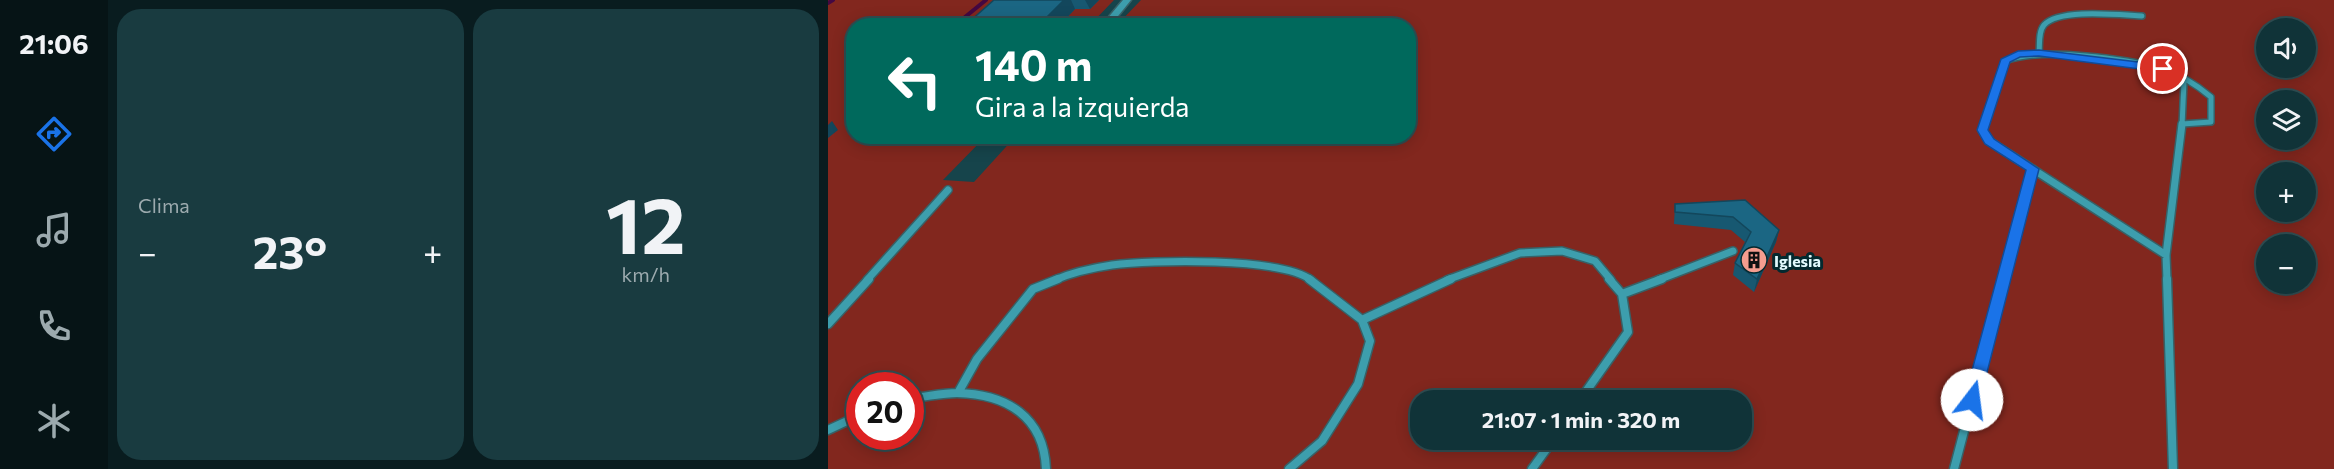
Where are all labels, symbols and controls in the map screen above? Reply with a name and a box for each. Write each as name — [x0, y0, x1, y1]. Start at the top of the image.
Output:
map controls — [2256, 18, 2316, 294]
button: sound — [2256, 18, 2316, 78]
text: 21:06 — [19, 27, 89, 60]
text: 140 m — [975, 38, 1092, 90]
icon: left — [876, 42, 954, 120]
pin — [2137, 43, 2188, 94]
icon: arrive — [2146, 52, 2179, 85]
text: Gira a la izquierda — [975, 90, 1189, 123]
button: layers — [2256, 90, 2316, 150]
icon: directions — [33, 113, 75, 155]
button: + — [2256, 162, 2316, 222]
text: 12 — [606, 175, 686, 270]
text: Clima — [138, 193, 190, 217]
icon: music — [33, 209, 75, 251]
text: 23° — [253, 223, 327, 278]
text: − — [138, 231, 157, 272]
text: + — [423, 231, 442, 272]
button: − — [2256, 234, 2316, 294]
building icon: Iglesia — [1739, 245, 1769, 275]
place label: Iglesia — [1774, 251, 1821, 270]
text: km/h — [621, 262, 670, 286]
icon: phone — [33, 305, 75, 347]
position arrow — [1940, 368, 2004, 432]
speed limit sign: 20 — [846, 372, 924, 450]
icon: climate — [33, 400, 75, 442]
text: 21:07 · 1 min · 320 m — [1482, 406, 1680, 433]

